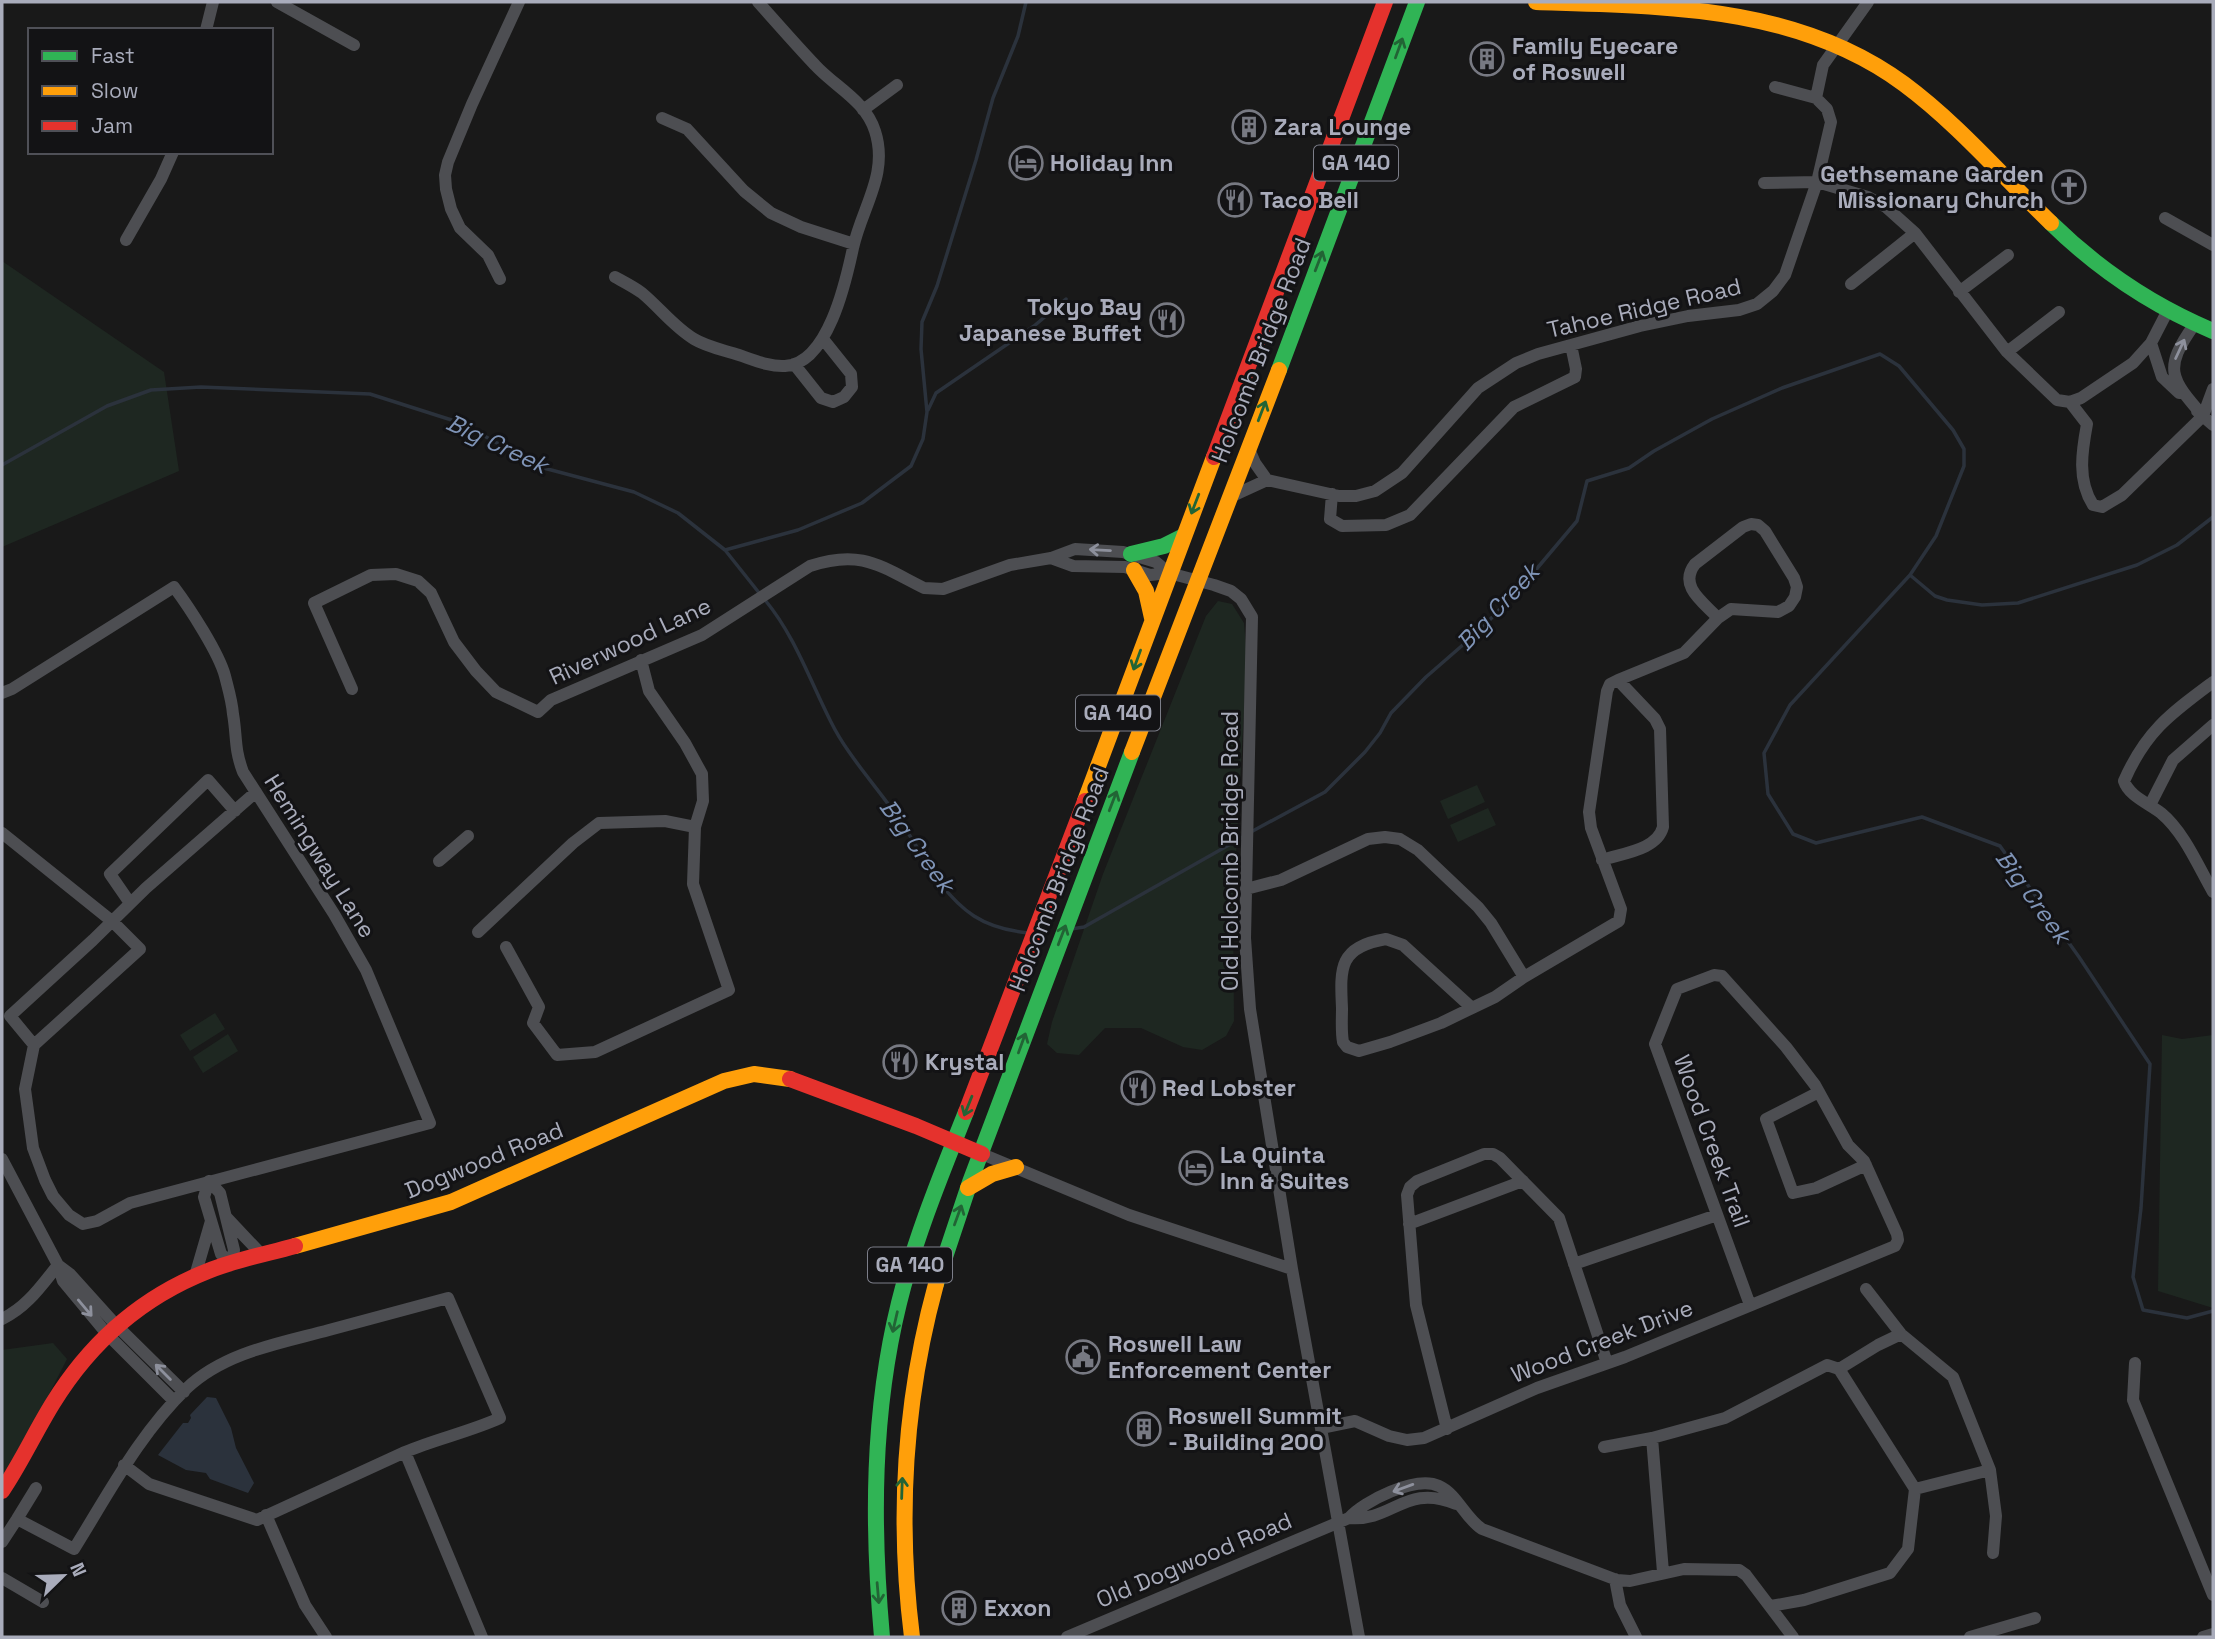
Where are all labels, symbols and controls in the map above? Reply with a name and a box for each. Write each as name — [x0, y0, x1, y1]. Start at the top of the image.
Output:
legend — [28, 28, 273, 154]
place label: Family Eyecare of Roswell — [1512, 31, 1678, 87]
one-way arrow — [1394, 38, 1407, 59]
building icon: Family Eyecare of Roswell — [1468, 40, 1506, 78]
text: Fast — [91, 42, 135, 69]
text: Slow — [91, 77, 139, 104]
building icon: Zara Lounge — [1230, 108, 1268, 146]
text: Jam — [91, 112, 133, 139]
place label: Zara Lounge — [1274, 112, 1411, 142]
hotel icon: Holiday Inn — [1007, 144, 1045, 182]
road number: GA 140 — [1314, 146, 1398, 180]
place label: Holiday Inn — [1050, 148, 1173, 178]
place label: Gethsemane Garden Missionary Church — [1820, 159, 2044, 215]
church icon: Gethsemane Garden Missionary Church — [2050, 168, 2088, 206]
restaurant icon: Taco Bell — [1216, 181, 1254, 219]
place label: Taco Bell — [1260, 185, 1359, 215]
street label: Holcomb Bridge Road — [1204, 233, 1318, 467]
one-way arrow — [1314, 250, 1327, 272]
street label: Tahoe Ridge Road — [1544, 271, 1744, 345]
place label: Tokyo Bay Japanese Buffet — [959, 292, 1142, 348]
restaurant icon: Tokyo Bay Japanese Buffet — [1148, 301, 1186, 339]
one-way arrow — [2173, 339, 2187, 360]
one-way arrow — [1257, 400, 1270, 422]
water label: Big Creek — [441, 407, 556, 482]
one-way arrow — [1188, 492, 1200, 514]
one-way arrow — [1090, 543, 1112, 556]
water label: Big Creek — [1449, 554, 1548, 657]
street label: Riverwood Lane — [544, 590, 716, 692]
one-way arrow — [1130, 648, 1142, 670]
road number: GA 140 — [1076, 696, 1160, 730]
street label: Old Holcomb Bridge Road — [1215, 711, 1245, 991]
street label: Holcomb Bridge Road — [1002, 762, 1116, 996]
street label: Hemingway Lane — [258, 768, 382, 944]
one-way arrow — [1108, 791, 1121, 813]
water label: Big Creek — [873, 793, 964, 901]
water label: Big Creek — [1989, 844, 2080, 952]
one-way arrow — [1057, 924, 1070, 946]
one-way arrow — [1016, 1033, 1029, 1055]
restaurant icon: Krystal — [881, 1043, 919, 1081]
place label: Krystal — [925, 1047, 1004, 1077]
street label: Wood Creek Trail — [1667, 1051, 1757, 1231]
restaurant icon: Red Lobster — [1119, 1069, 1157, 1107]
place label: Red Lobster — [1162, 1073, 1296, 1103]
one-way arrow — [960, 1095, 973, 1117]
street label: Dogwood Road — [400, 1115, 568, 1205]
place label: La Quinta Inn & Suites — [1220, 1140, 1349, 1196]
hotel icon: La Quinta Inn & Suites — [1177, 1149, 1215, 1187]
one-way arrow — [953, 1205, 965, 1227]
road number: GA 140 — [868, 1248, 952, 1282]
street label: Wood Creek Drive — [1507, 1292, 1697, 1390]
one-way arrow — [78, 1299, 93, 1317]
one-way arrow — [888, 1310, 901, 1333]
place label: Roswell Law Enforcement Center — [1108, 1329, 1331, 1385]
public building icon: Roswell Law Enforcement Center — [1064, 1338, 1102, 1376]
one-way arrow — [155, 1363, 172, 1380]
place label: Roswell Summit - Building 200 — [1168, 1401, 1342, 1457]
building icon: Roswell Summit - Building 200 — [1125, 1410, 1163, 1448]
one-way arrow — [896, 1476, 909, 1499]
one-way arrow — [1392, 1483, 1414, 1496]
street label: Old Dogwood Road — [1092, 1505, 1296, 1615]
north arrow — [28, 1541, 98, 1611]
text: N — [64, 1559, 92, 1580]
one-way arrow — [872, 1581, 885, 1603]
building icon: Exxon — [940, 1589, 978, 1627]
place label: Exxon — [984, 1593, 1051, 1623]

